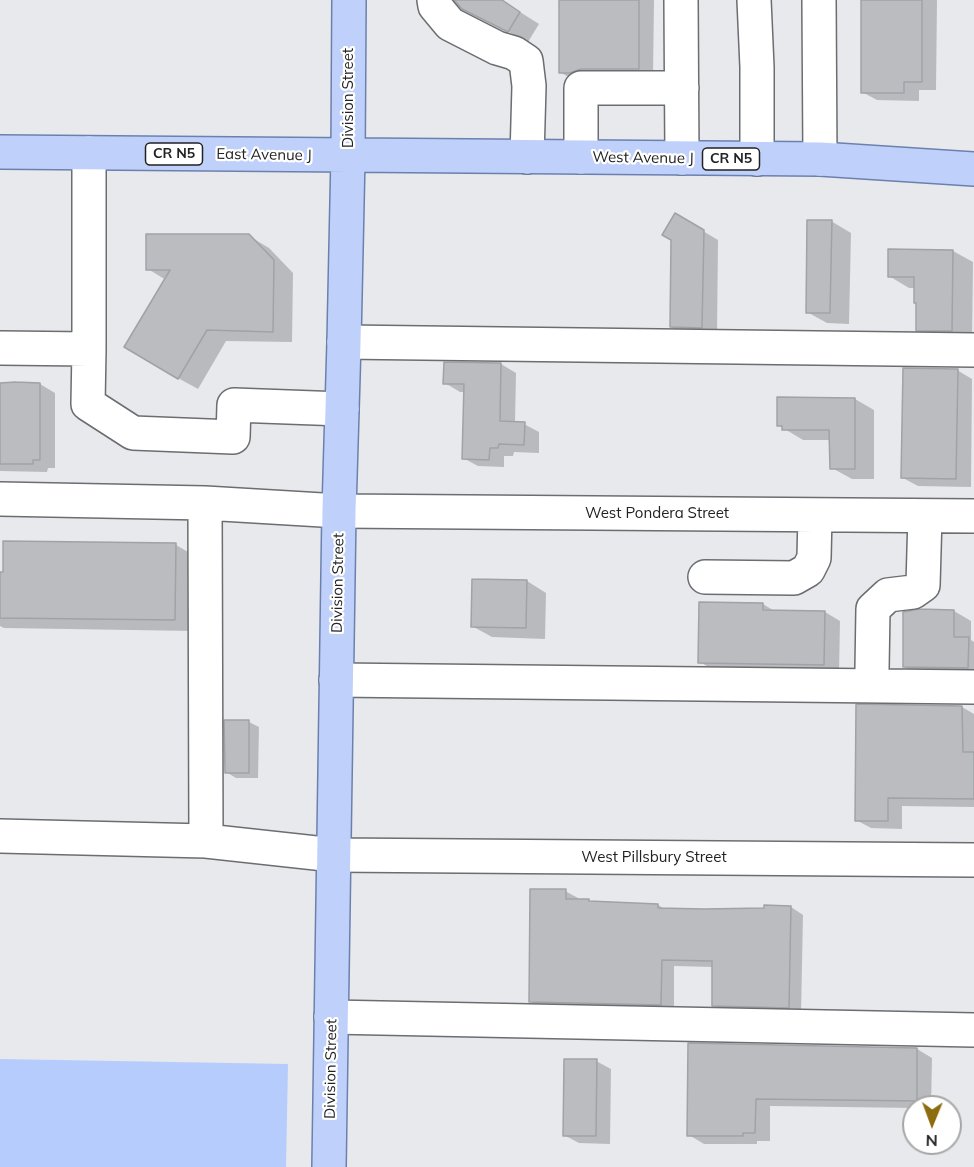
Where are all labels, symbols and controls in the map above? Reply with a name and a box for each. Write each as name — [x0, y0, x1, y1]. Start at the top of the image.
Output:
street label: Division Street — [339, 48, 357, 148]
road number: CR N5 — [146, 143, 202, 165]
street label: East Avenue J — [216, 145, 312, 165]
street label: West Avenue J — [592, 148, 694, 168]
road number: CR N5 — [702, 148, 760, 170]
street label: West Pondera Street — [585, 504, 729, 522]
street label: Division Street — [328, 533, 348, 633]
street label: West Pillsbury Street — [581, 848, 727, 866]
street label: Division Street — [321, 1019, 341, 1119]
north arrow — [902, 1095, 962, 1155]
text: N — [926, 1131, 938, 1151]

